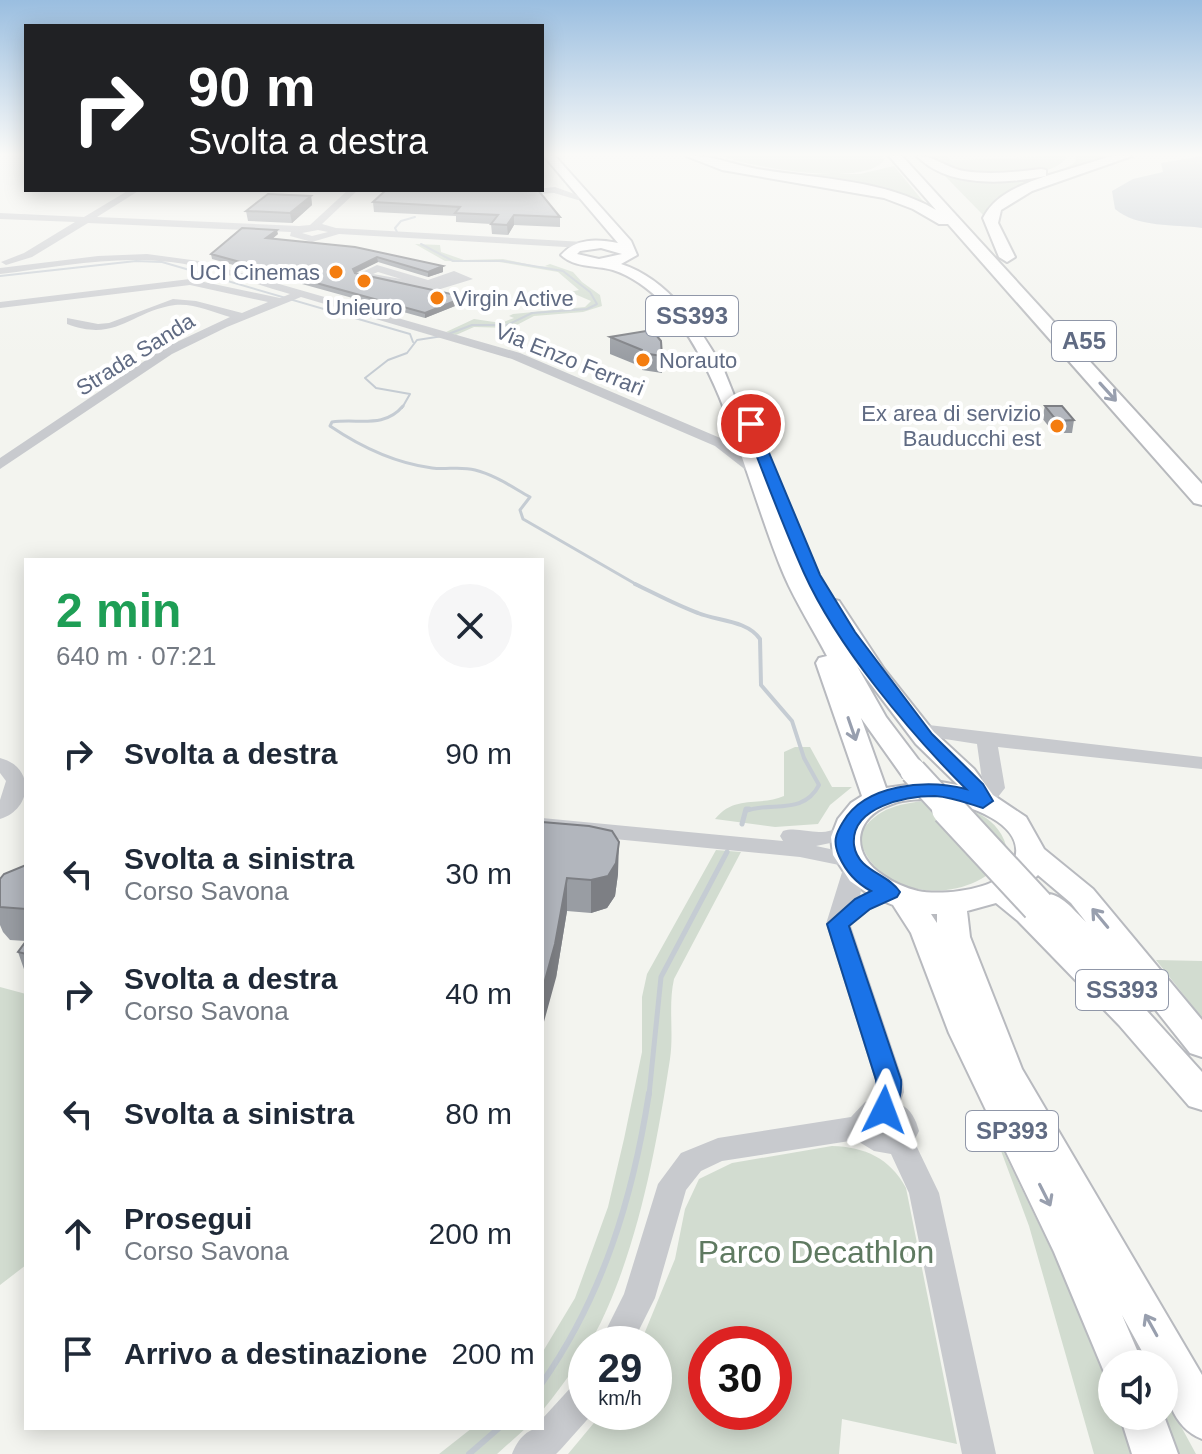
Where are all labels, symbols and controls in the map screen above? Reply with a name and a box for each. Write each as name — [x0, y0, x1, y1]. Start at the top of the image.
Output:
text: 90 m — [188, 55, 316, 118]
icon: right — [56, 56, 160, 160]
text: Svolta a destra — [188, 121, 428, 162]
place label: UCI Cinemas — [189, 260, 320, 285]
marker: UCI Cinemas — [327, 263, 345, 281]
marker: Unieuro — [355, 272, 373, 290]
place label: Virgin Active — [453, 286, 574, 311]
marker: Virgin Active — [428, 289, 446, 307]
place label: Unieuro — [325, 295, 403, 320]
road number: SS393 — [646, 296, 738, 336]
street label: Strada Sanda — [72, 308, 200, 401]
street label: Via Enzo Ferrari — [492, 318, 648, 401]
road number: A55 — [1052, 321, 1116, 361]
place label: Norauto — [659, 348, 737, 373]
marker: Norauto — [634, 351, 652, 369]
one-way arrow — [1099, 382, 1117, 402]
pin — [717, 390, 785, 458]
place label: Ex area di servizio Bauducchi est — [861, 401, 1041, 451]
icon: arrive — [729, 402, 773, 446]
marker: Ex area di servizio Bauducchi est — [1048, 417, 1066, 435]
text: 2 min — [56, 584, 181, 637]
button: close — [428, 584, 512, 668]
text: 640 m · 07:21 — [56, 641, 216, 671]
one-way arrow — [845, 716, 860, 741]
icon: right — [56, 732, 100, 776]
text: Svolta a destra — [124, 737, 337, 770]
text: 90 m — [445, 737, 512, 770]
text: Svolta a sinistra — [124, 842, 354, 875]
icon: left — [56, 852, 100, 896]
text: 30 m — [445, 857, 512, 890]
text: Corso Savona — [124, 876, 289, 906]
one-way arrow — [1091, 909, 1109, 929]
text: Svolta a destra — [124, 962, 337, 995]
road number: SS393 — [1076, 970, 1168, 1010]
icon: right — [56, 972, 100, 1016]
text: 40 m — [445, 977, 512, 1010]
text: Corso Savona — [124, 996, 289, 1026]
position arrow — [842, 1068, 926, 1152]
icon: left — [56, 1092, 100, 1136]
text: Svolta a sinistra — [124, 1097, 354, 1130]
text: 80 m — [445, 1097, 512, 1130]
road number: SP393 — [966, 1111, 1058, 1151]
one-way arrow — [1037, 1183, 1053, 1207]
text: Prosegui — [124, 1202, 252, 1235]
icon: ahead — [56, 1212, 100, 1256]
text: 200 m — [429, 1217, 512, 1250]
park label: Parco Decathlon — [698, 1234, 934, 1270]
text: Corso Savona — [124, 1236, 289, 1266]
one-way arrow — [1142, 1313, 1158, 1337]
speed limit sign: 30 — [688, 1326, 792, 1430]
icon: arrive — [56, 1332, 100, 1376]
text: Arrivo a destinazione — [124, 1337, 427, 1370]
text: 200 m — [451, 1337, 535, 1370]
text: 29 — [598, 1346, 642, 1390]
map controls — [1098, 1350, 1178, 1430]
button: sound — [1098, 1350, 1178, 1430]
text: km/h — [598, 1387, 642, 1409]

